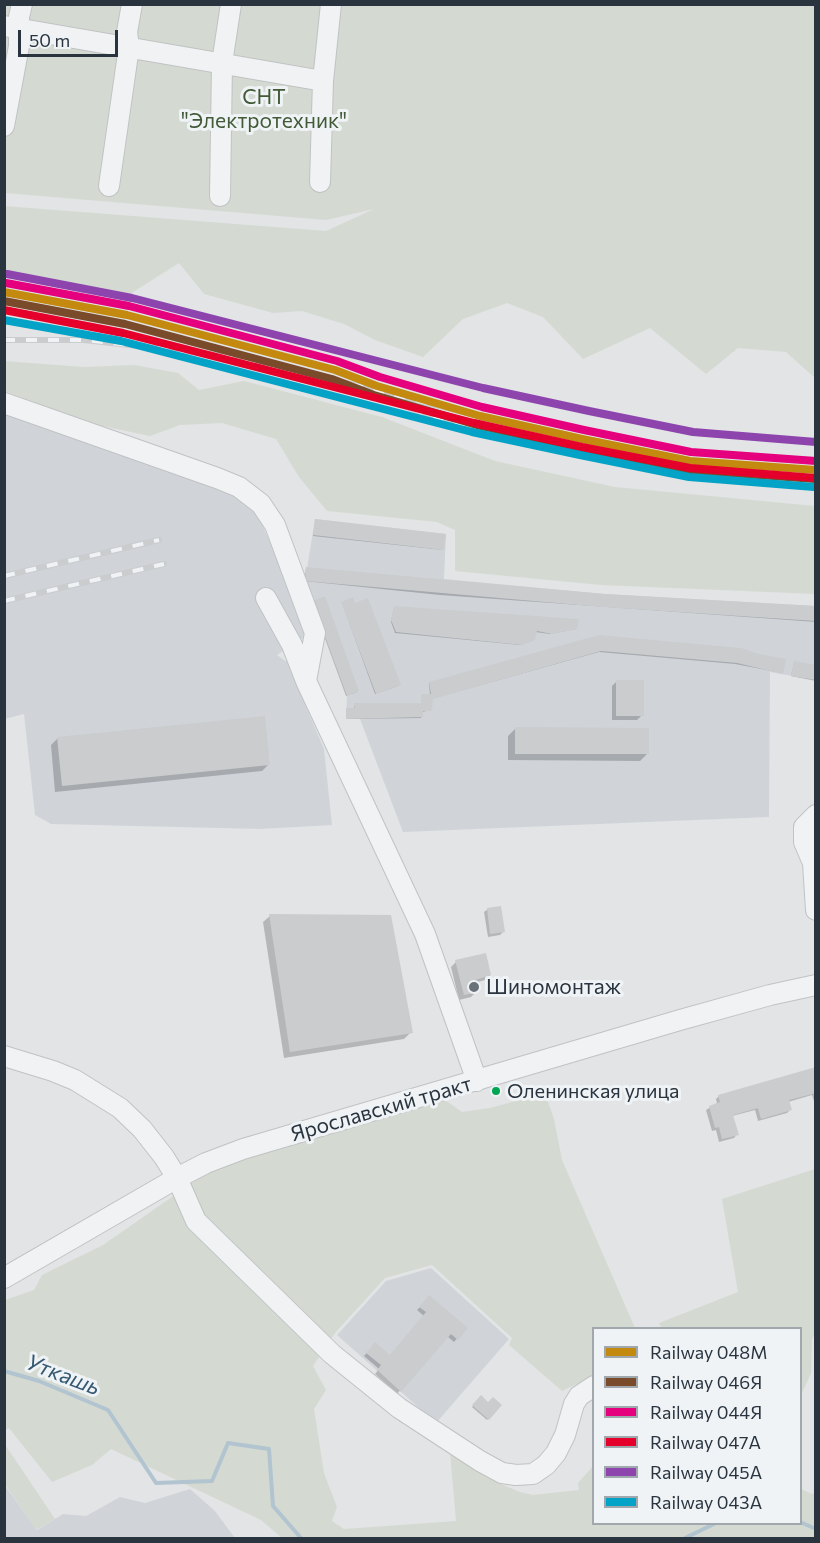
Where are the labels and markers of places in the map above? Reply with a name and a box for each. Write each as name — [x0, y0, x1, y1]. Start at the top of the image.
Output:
place label: Шиномонтаж — [486, 974, 621, 1000]
marker: Шиномонтаж — [467, 980, 481, 994]
place label: Оленинская улица — [507, 1079, 679, 1103]
marker: Оленинская улица — [490, 1085, 502, 1097]

